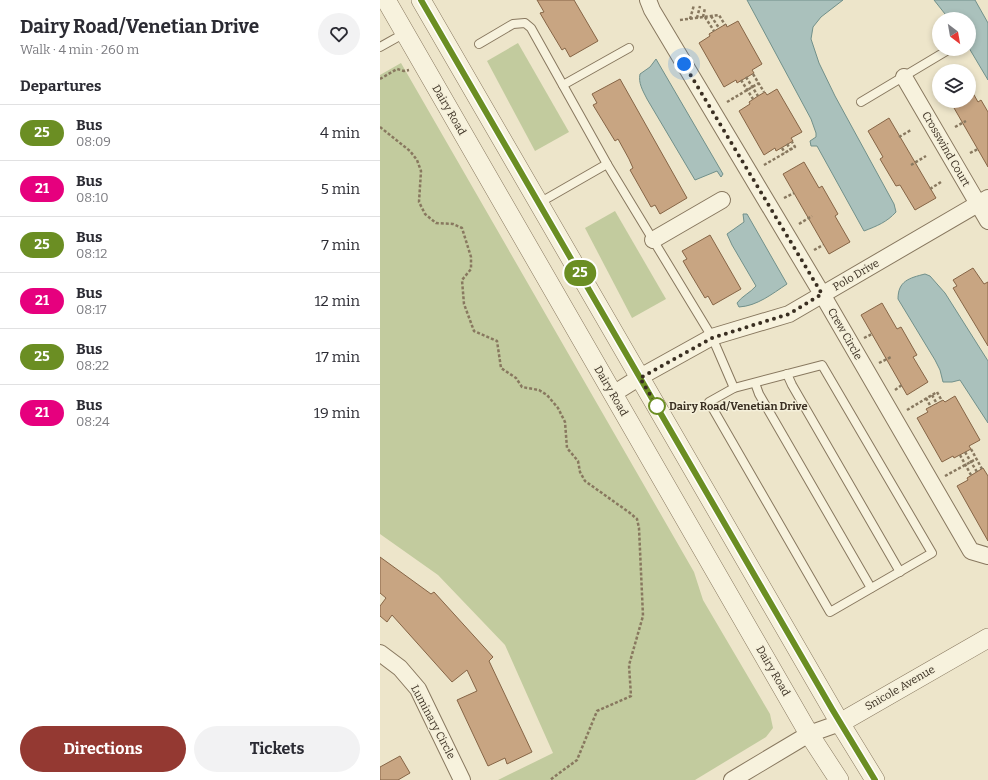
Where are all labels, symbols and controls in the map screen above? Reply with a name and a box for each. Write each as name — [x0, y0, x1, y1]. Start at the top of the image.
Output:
north arrow — [932, 12, 976, 56]
map controls — [932, 12, 976, 108]
button: heart — [318, 13, 360, 55]
text: Dairy Road/Venetian Drive — [20, 15, 259, 38]
text: Walk · 4 min · 260 m — [20, 42, 139, 57]
your location — [674, 54, 694, 74]
button: layers — [932, 64, 976, 108]
text: Departures — [20, 77, 101, 95]
street label: Dairy Road — [429, 83, 469, 138]
street label: Crosswind Court — [919, 109, 973, 189]
text: Bus — [76, 116, 102, 134]
text: 25 — [34, 124, 50, 141]
text: 4 min — [320, 124, 360, 142]
text: 08:09 — [76, 134, 111, 149]
text: Bus — [76, 172, 102, 190]
text: 21 — [35, 180, 49, 197]
text: 5 min — [321, 180, 360, 198]
text: 08:10 — [76, 190, 109, 205]
text: Bus — [76, 228, 102, 246]
text: 25 — [34, 236, 50, 253]
text: 7 min — [321, 236, 360, 254]
text: 08:12 — [76, 246, 107, 261]
street label: Polo Drive — [830, 256, 882, 294]
line badge: 25 — [562, 260, 598, 286]
text: 25 — [572, 264, 588, 281]
text: Bus — [76, 284, 102, 302]
text: 21 — [35, 292, 49, 309]
text: 12 min — [314, 292, 360, 310]
text: 08:17 — [76, 302, 107, 317]
street label: Crew Circle — [825, 306, 865, 362]
text: Bus — [76, 340, 102, 358]
text: 25 — [34, 348, 50, 365]
text: 17 min — [315, 348, 360, 366]
text: 08:22 — [76, 358, 109, 373]
street label: Dairy Road — [591, 364, 631, 419]
text: Bus — [76, 396, 102, 414]
marker: Dairy Road/Venetian Drive — [648, 397, 666, 415]
place label: Dairy Road/Venetian Drive — [669, 400, 807, 413]
text: 21 — [35, 404, 49, 421]
text: 19 min — [314, 404, 360, 422]
text: 08:24 — [76, 414, 110, 429]
street label: Dairy Road — [753, 644, 793, 699]
street label: Snicole Avenue — [863, 663, 937, 713]
street label: Luminary Circle — [408, 683, 458, 761]
button: Directions — [20, 726, 186, 772]
button: Tickets — [194, 726, 360, 772]

